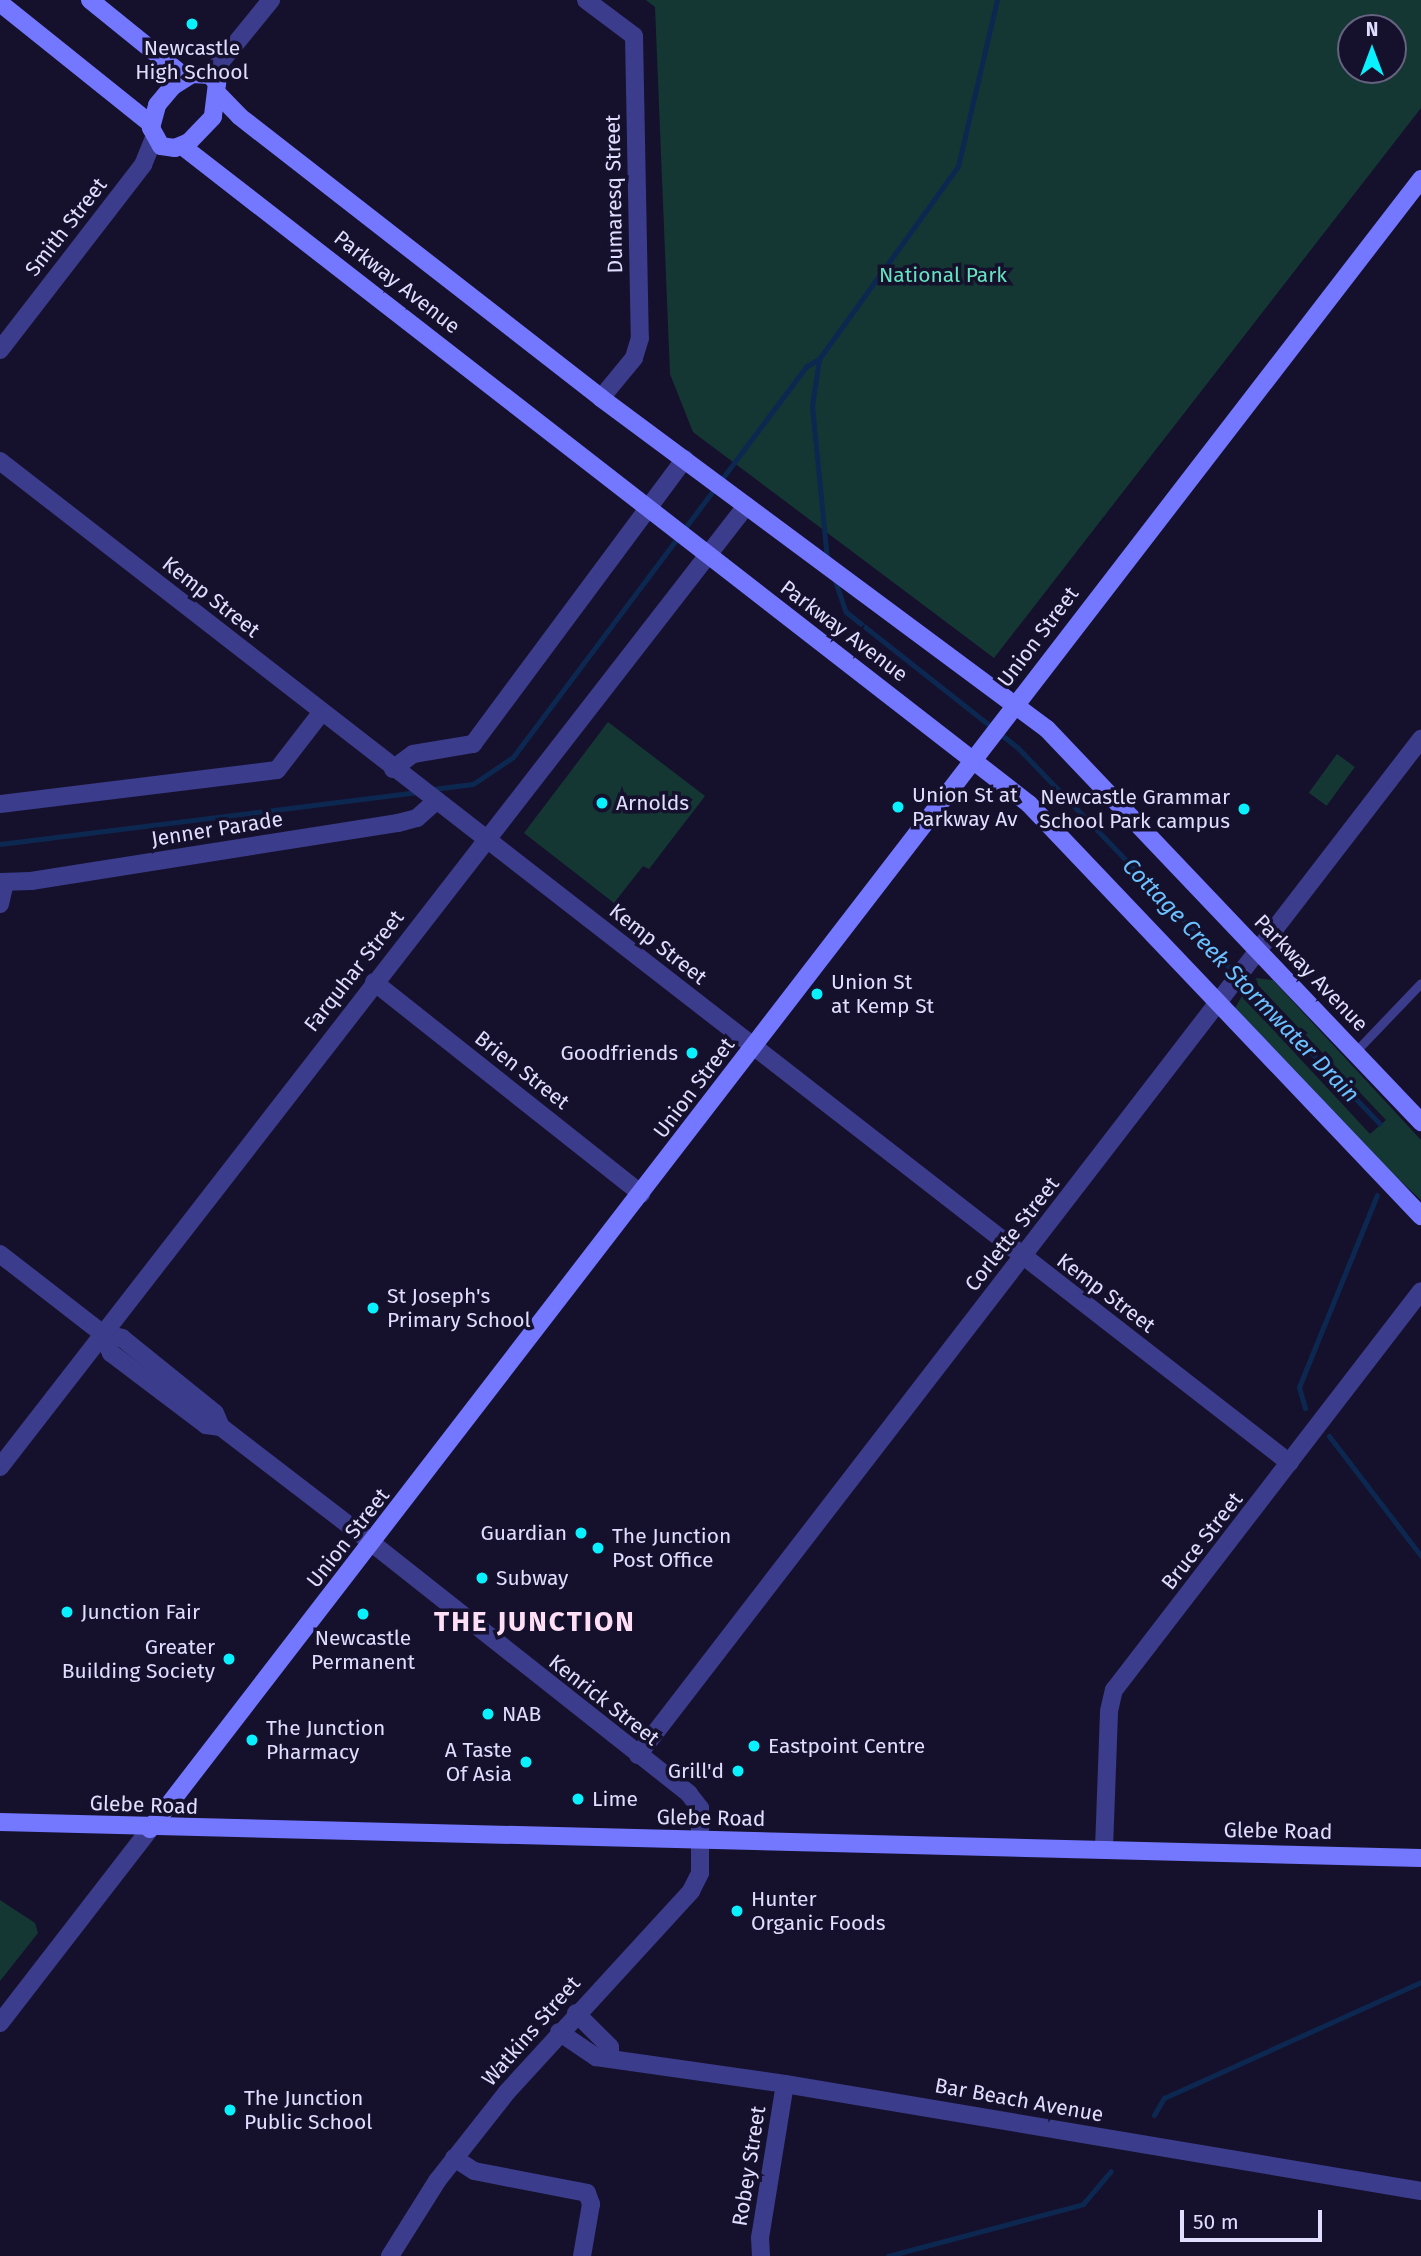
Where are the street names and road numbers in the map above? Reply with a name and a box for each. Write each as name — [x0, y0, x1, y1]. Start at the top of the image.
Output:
street label: Dumaresq Street — [600, 114, 628, 274]
street label: Smith Street — [20, 173, 112, 281]
street label: Parkway Avenue — [329, 225, 465, 339]
street label: Kemp Street — [157, 551, 265, 643]
street label: Parkway Avenue — [775, 575, 913, 687]
street label: Union Street — [992, 582, 1084, 692]
street label: Jenner Parade — [149, 806, 285, 852]
street label: Kemp Street — [604, 898, 712, 990]
street label: Farquhar Street — [299, 905, 409, 1037]
street label: Parkway Avenue — [1249, 909, 1373, 1037]
street label: Brien Street — [470, 1025, 574, 1115]
street label: Union Street — [648, 1033, 740, 1143]
street label: Corlette Street — [960, 1172, 1064, 1296]
street label: Kemp Street — [1052, 1248, 1160, 1338]
street label: Union Street — [301, 1483, 395, 1593]
street label: Bruce Street — [1156, 1487, 1248, 1595]
street label: Kenrick Street — [544, 1649, 664, 1751]
street label: Glebe Road — [89, 1791, 199, 1819]
street label: Glebe Road — [656, 1804, 766, 1832]
street label: Glebe Road — [1223, 1817, 1333, 1845]
street label: Watkins Street — [477, 1971, 585, 2091]
street label: Bar Beach Avenue — [933, 2073, 1105, 2127]
street label: Robey Street — [727, 2104, 771, 2228]

